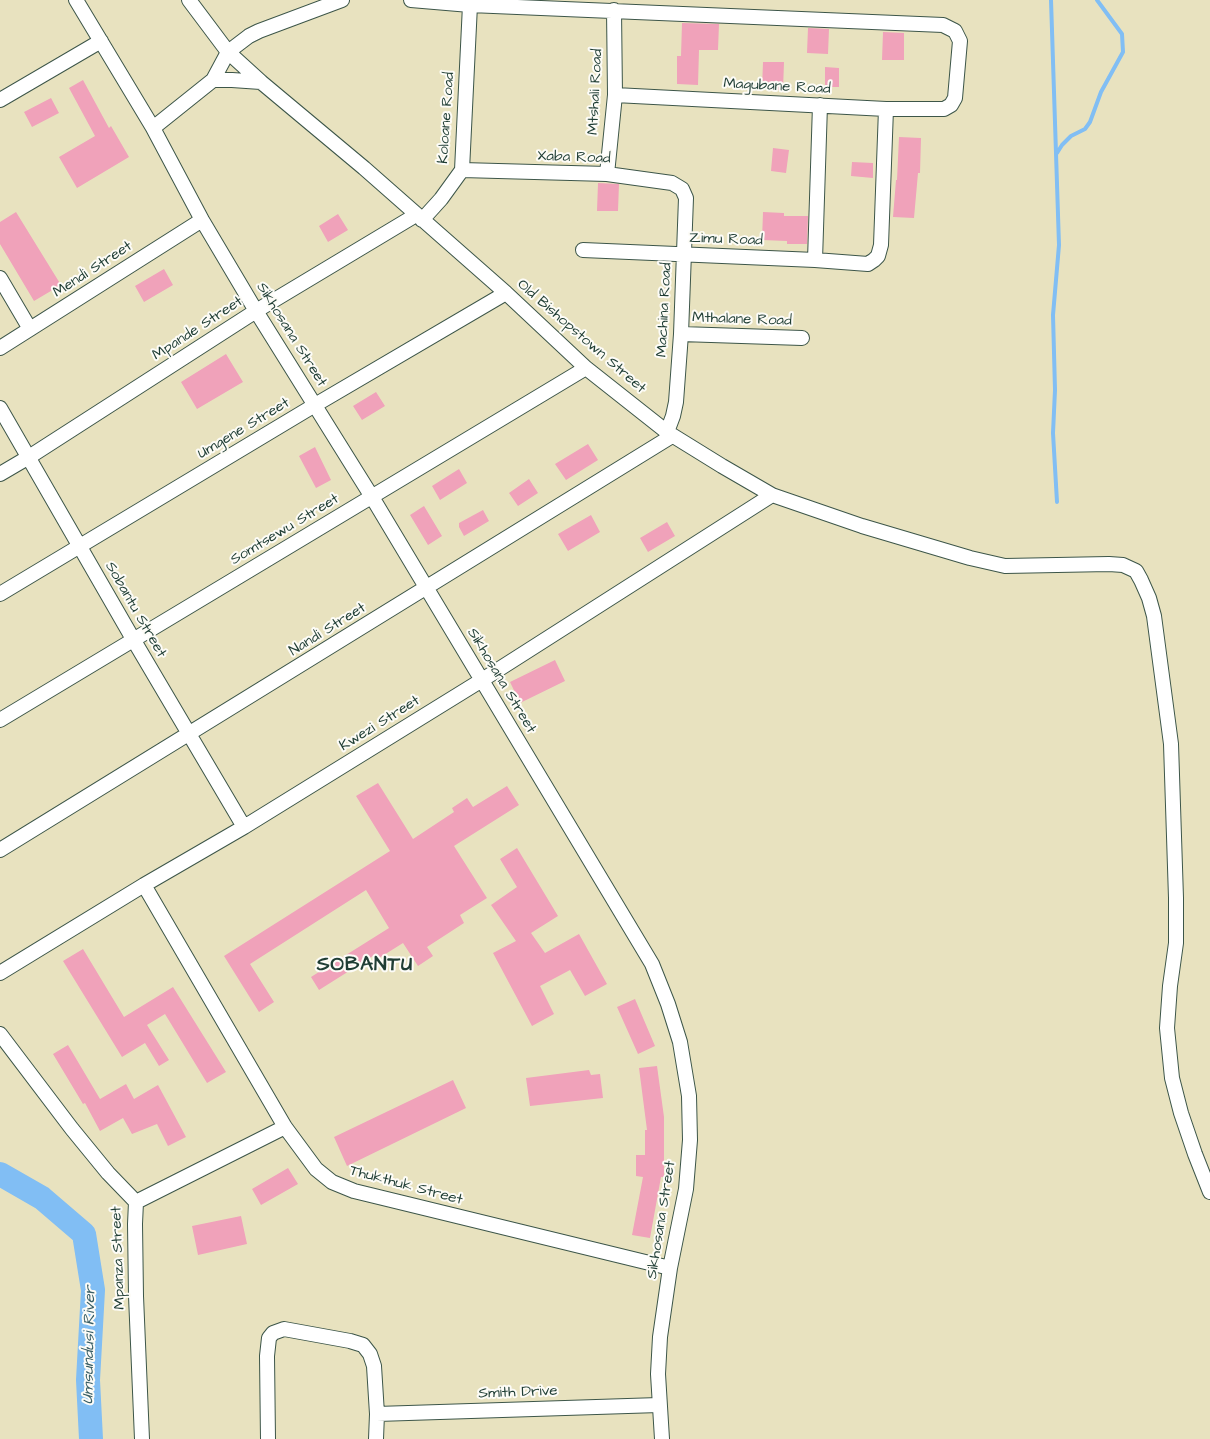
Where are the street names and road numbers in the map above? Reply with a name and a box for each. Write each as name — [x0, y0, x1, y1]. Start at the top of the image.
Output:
street label: Mtshali Road — [585, 49, 607, 135]
street label: Koloane Road — [435, 71, 459, 165]
street label: Magubane Road — [723, 75, 831, 99]
street label: Xaba Road — [537, 148, 611, 168]
street label: Zimu Road — [689, 230, 763, 250]
street label: Mendi Street — [50, 238, 136, 302]
street label: Machina Road — [654, 262, 676, 358]
street label: Old Bishopstown Street — [513, 276, 649, 398]
street label: Sikhosana Street — [252, 280, 330, 390]
street label: Mpande Street — [149, 293, 247, 365]
street label: Mthalane Road — [692, 309, 792, 331]
street label: Umgene Street — [195, 395, 293, 463]
street label: Somtsewu Street — [227, 490, 343, 570]
street label: Sobantu Street — [100, 559, 170, 661]
street label: Nandi Street — [286, 599, 370, 661]
street label: Sikhosana Street — [462, 625, 540, 737]
street label: Kwezi Street — [337, 692, 423, 756]
street label: Sikhosana Street — [644, 1160, 680, 1280]
street label: Thukthuk Street — [348, 1162, 464, 1210]
street label: Mpanza Street — [108, 1206, 130, 1310]
street label: Smith Drive — [478, 1383, 558, 1403]

